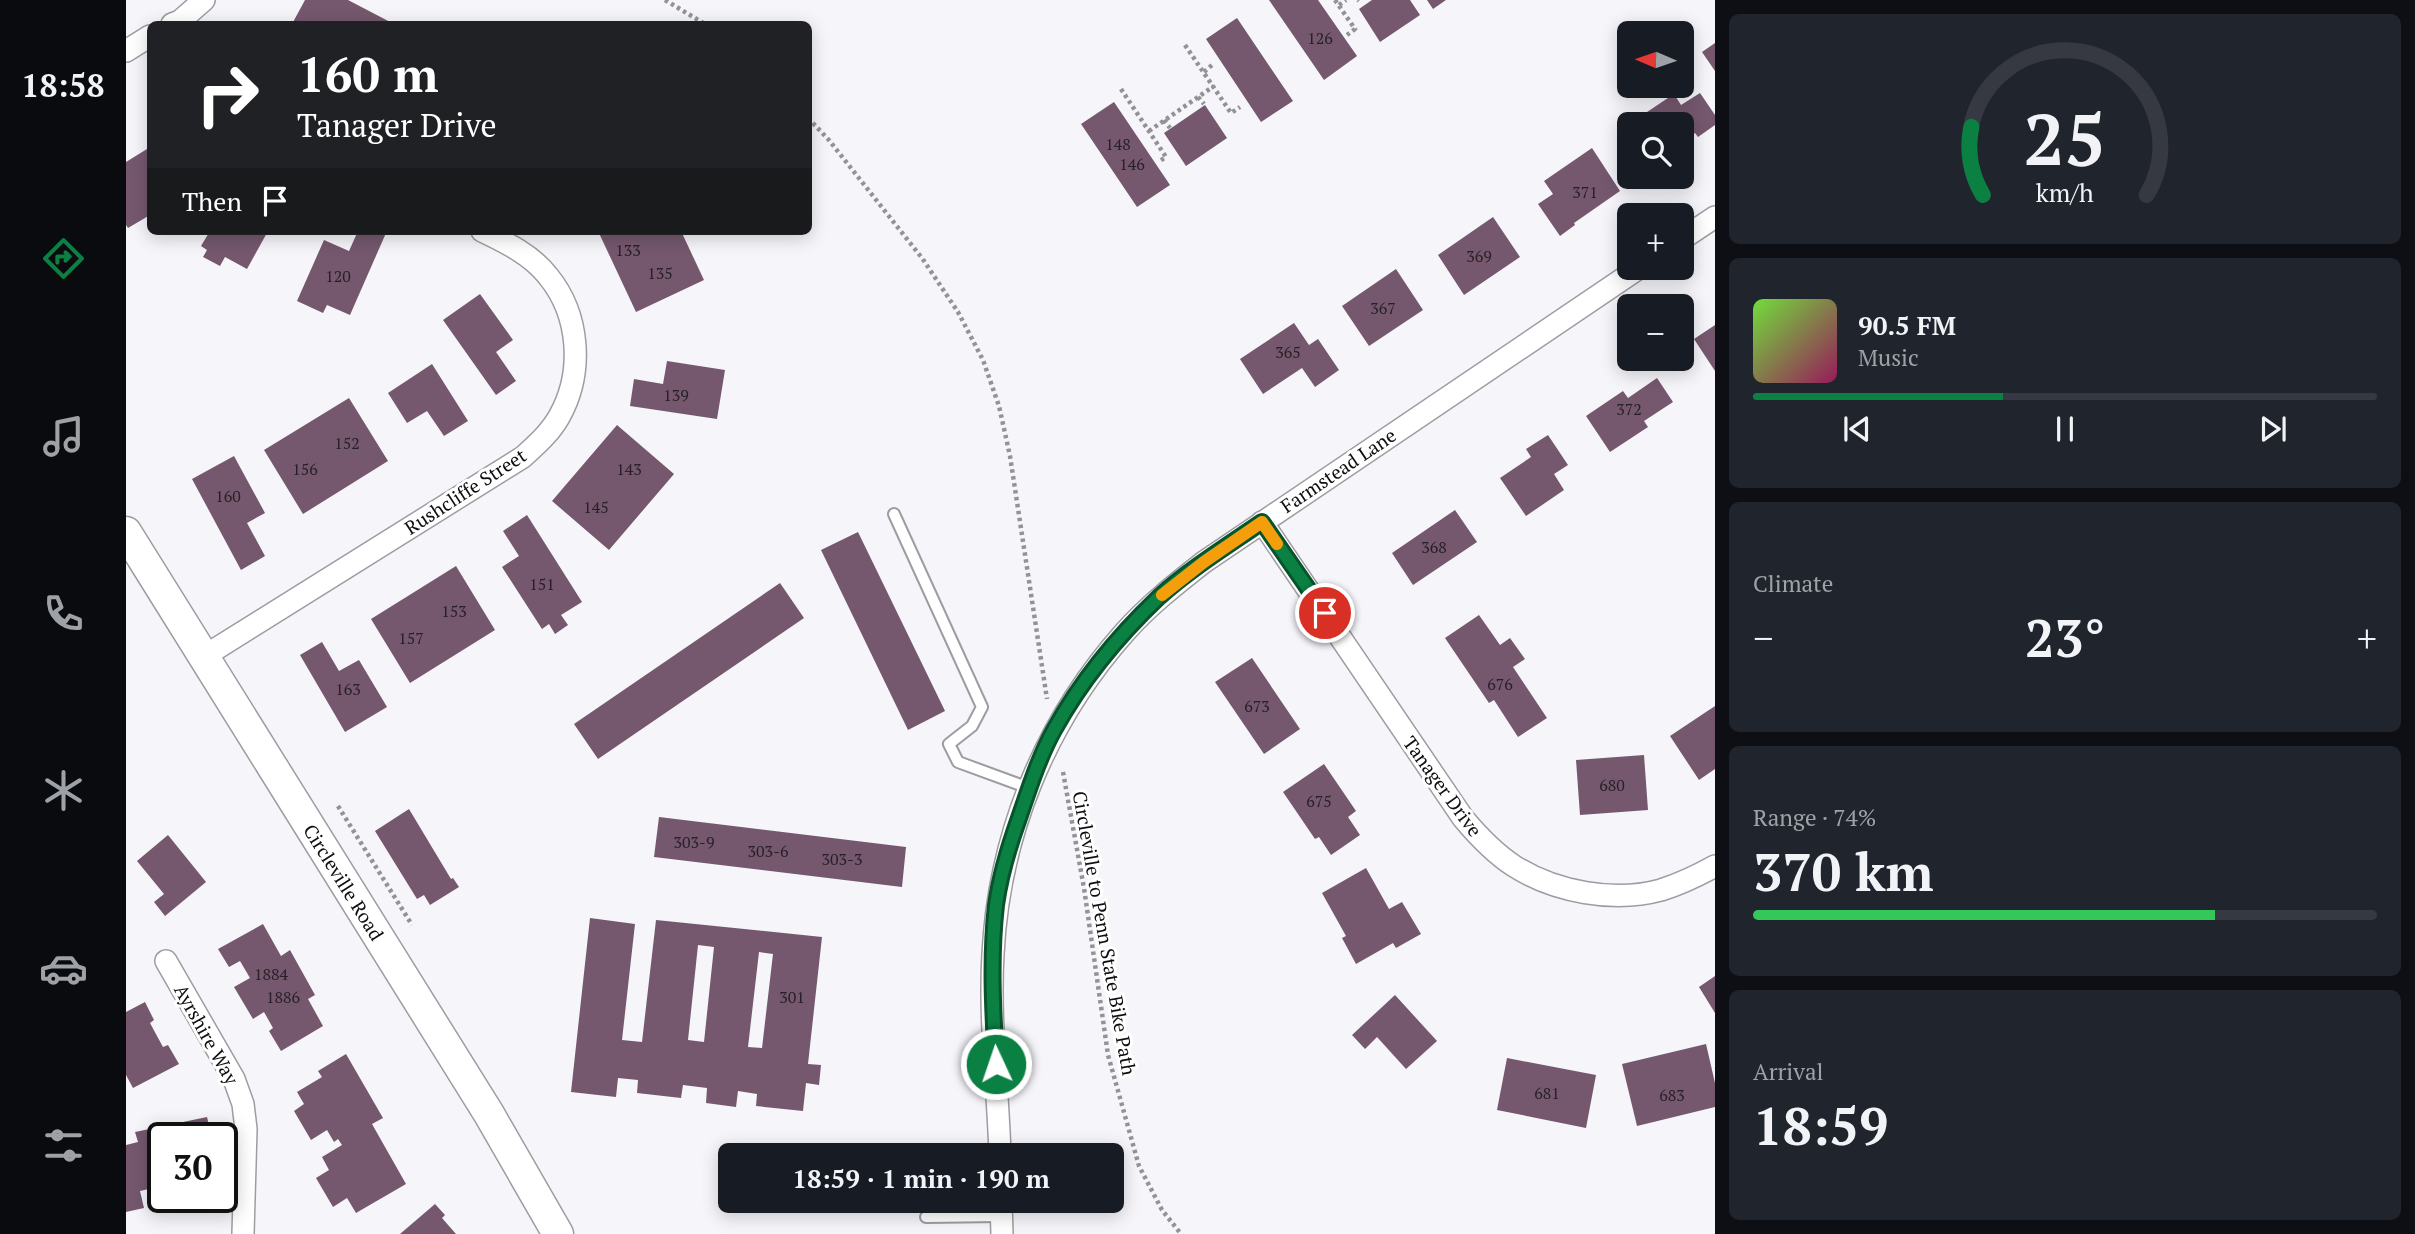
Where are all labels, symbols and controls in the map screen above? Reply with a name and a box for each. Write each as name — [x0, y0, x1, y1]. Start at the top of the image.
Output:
north arrow — [1617, 21, 1694, 98]
map controls — [1617, 21, 1694, 371]
house number: 126 — [1307, 27, 1333, 49]
text: 160 m — [297, 41, 439, 106]
icon: right — [182, 49, 273, 140]
text: 18:58 — [21, 64, 105, 106]
text: 25 — [2024, 89, 2106, 186]
text: Tanager Drive — [297, 104, 497, 146]
button: search — [1617, 112, 1694, 189]
house number: 148 — [1105, 133, 1131, 155]
house number: 146 — [1119, 153, 1145, 175]
text: km/h — [2036, 176, 2094, 209]
house number: 371 — [1572, 181, 1598, 203]
icon: arrive — [256, 182, 294, 220]
text: Then — [182, 184, 242, 218]
button: + — [1617, 203, 1694, 280]
icon: directions — [39, 234, 88, 283]
house number: 133 — [615, 239, 641, 261]
house number: 369 — [1466, 245, 1492, 267]
house number: 135 — [647, 262, 673, 284]
house number: 120 — [325, 265, 351, 287]
button: − — [1617, 294, 1694, 371]
house number: 367 — [1370, 297, 1396, 319]
text: 90.5 FM — [1858, 308, 1956, 342]
house number: 365 — [1275, 341, 1301, 363]
text: Music — [1858, 342, 1919, 373]
house number: 139 — [663, 384, 689, 406]
house number: 372 — [1616, 398, 1642, 420]
icon: previous — [1838, 410, 1876, 448]
icon: pause — [2046, 410, 2084, 448]
icon: next — [2254, 410, 2292, 448]
icon: music — [39, 412, 88, 461]
street label: Farmstead Lane — [1275, 422, 1401, 518]
house number: 152 — [334, 432, 360, 454]
street label: Rushcliffe Street — [399, 442, 531, 540]
house number: 156 — [292, 458, 318, 480]
house number: 143 — [616, 458, 642, 480]
house number: 160 — [215, 485, 241, 507]
house number: 145 — [583, 496, 609, 518]
house number: 368 — [1421, 536, 1447, 558]
text: Climate — [1753, 568, 1833, 599]
house number: 151 — [529, 573, 555, 595]
pin — [1295, 583, 1355, 643]
icon: phone — [39, 589, 88, 638]
icon: arrive — [1306, 594, 1344, 632]
house number: 153 — [441, 600, 467, 622]
text: 23° — [2025, 603, 2105, 672]
text: − — [1753, 613, 1773, 663]
text: + — [2357, 613, 2377, 663]
house number: 157 — [398, 627, 424, 649]
house number: 676 — [1487, 673, 1513, 695]
house number: 163 — [335, 678, 361, 700]
house number: 673 — [1244, 695, 1270, 717]
street label: Tanager Drive — [1398, 731, 1488, 841]
icon: climate — [39, 766, 88, 815]
house number: 680 — [1599, 774, 1625, 796]
street label: Circleville to Penn State Bike Path — [1068, 789, 1142, 1077]
house number: 675 — [1306, 790, 1332, 812]
text: Range · 74% — [1753, 802, 1876, 833]
street label: Circleville Road — [298, 819, 390, 945]
house number: 303-9 — [674, 831, 714, 853]
text: 370 km — [1753, 837, 1934, 906]
house number: 303-6 — [748, 840, 789, 862]
house number: 303-3 — [822, 848, 862, 870]
icon: car — [39, 944, 88, 993]
house number: 1884 — [254, 963, 289, 985]
street label: Ayrshire Way — [169, 979, 245, 1089]
house number: 1886 — [266, 986, 301, 1008]
house number: 301 — [779, 986, 805, 1008]
position arrow — [959, 1027, 1033, 1101]
text: Arrival — [1753, 1056, 1824, 1087]
house number: 681 — [1534, 1082, 1560, 1104]
house number: 683 — [1659, 1084, 1685, 1106]
text: 18:59 — [1753, 1091, 1888, 1160]
icon: filters — [39, 1121, 88, 1170]
speed limit sign: 30 — [147, 1122, 238, 1213]
text: 18:59 · 1 min · 190 m — [792, 1161, 1050, 1195]

